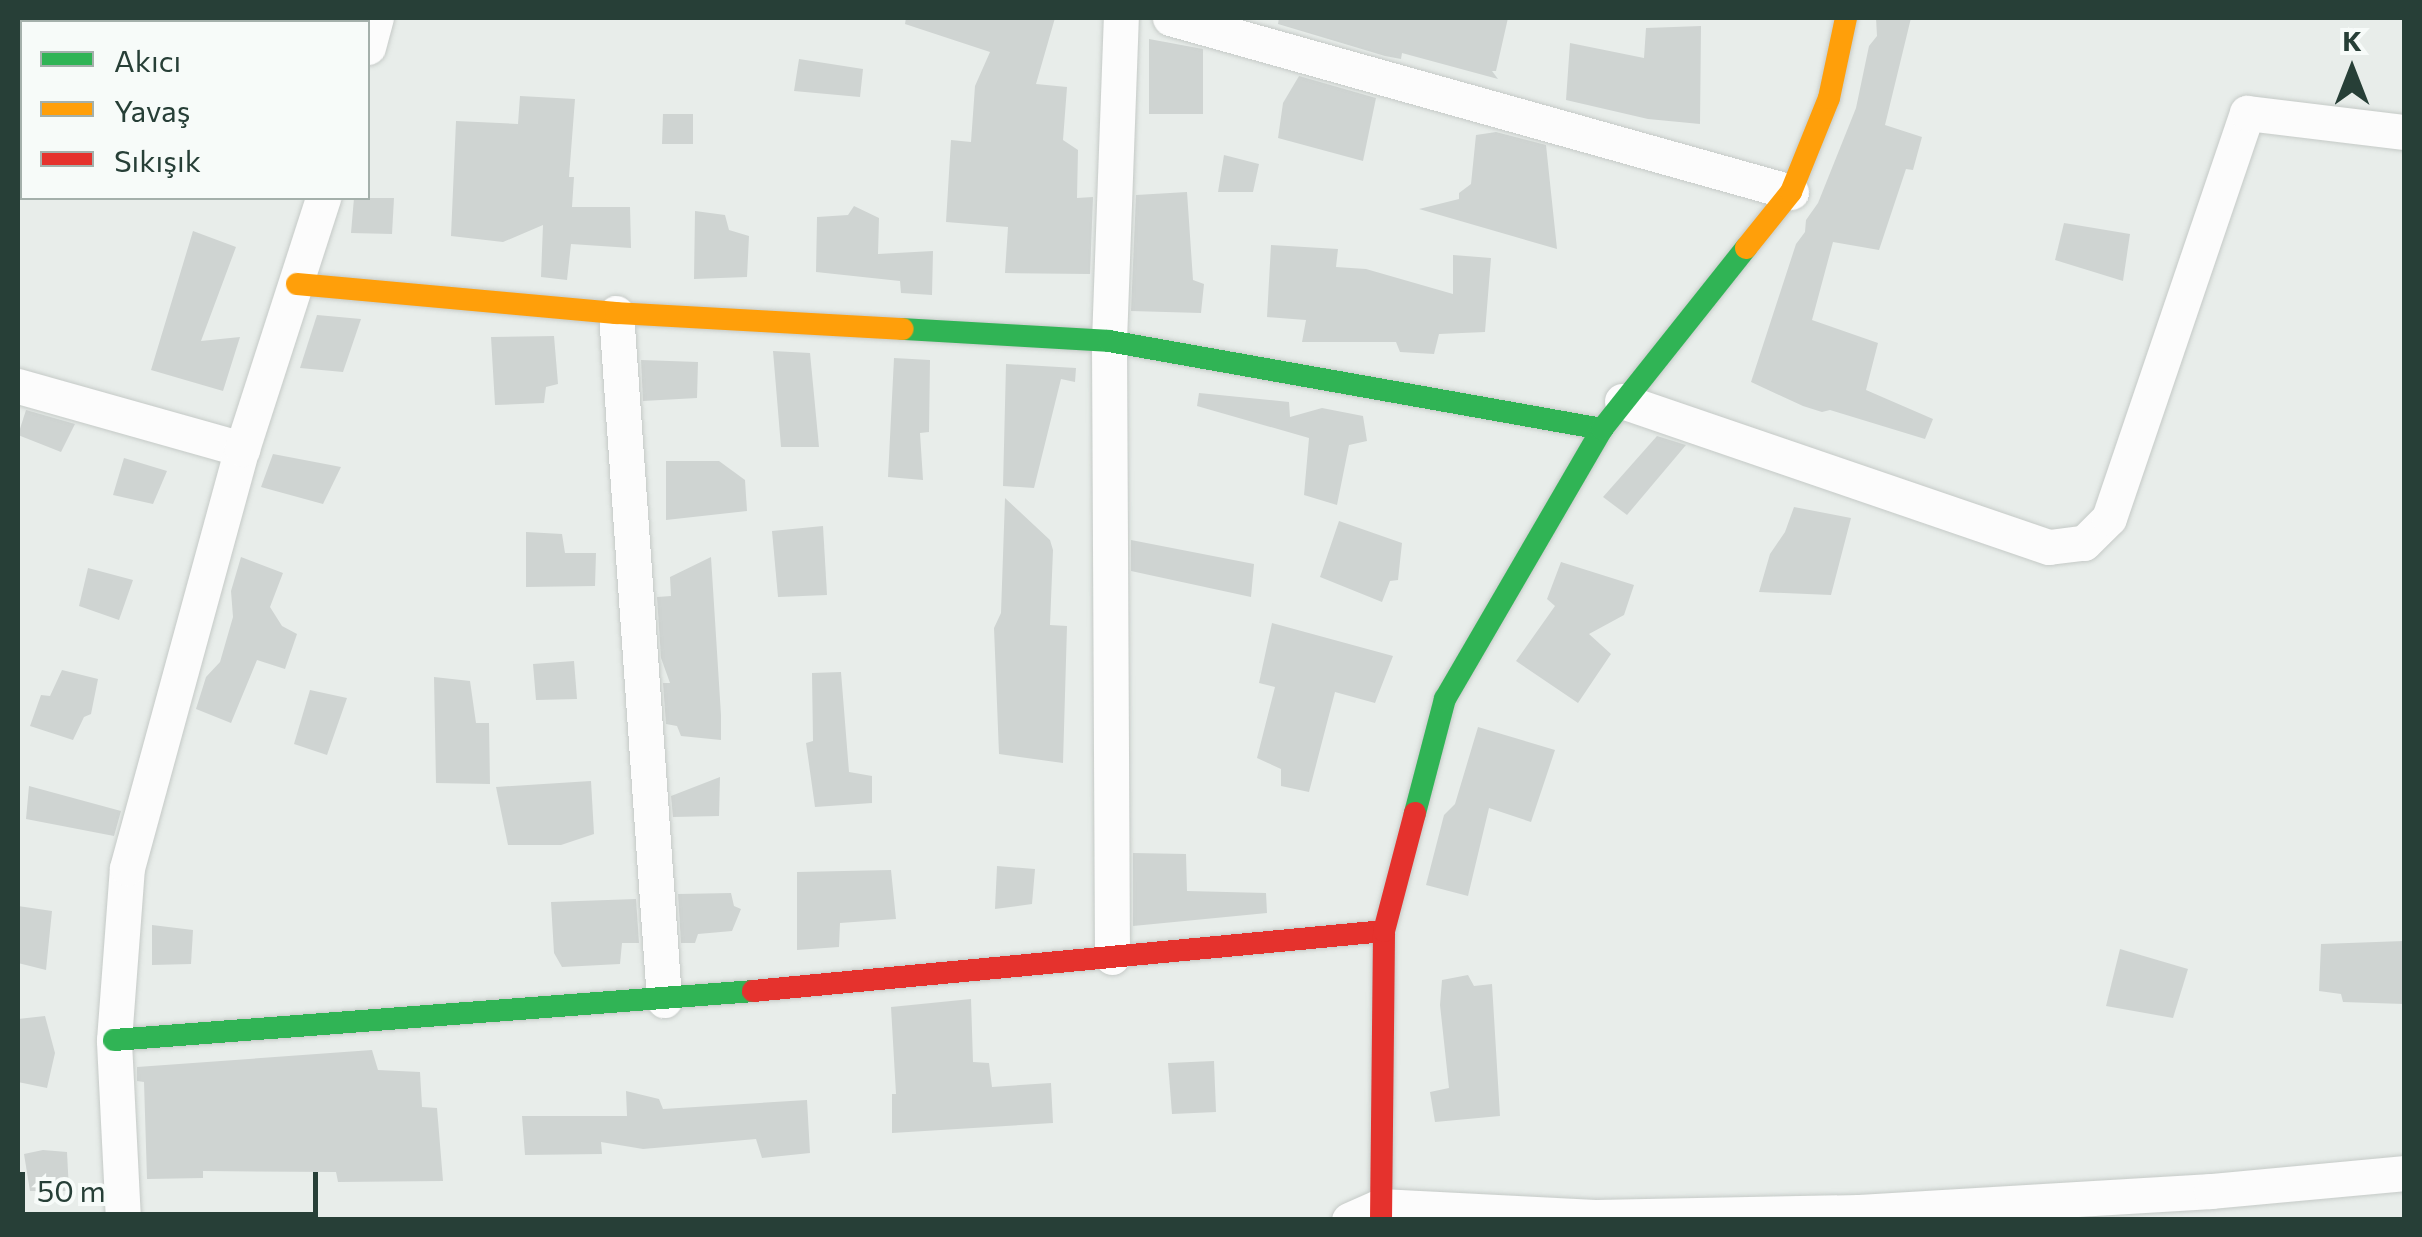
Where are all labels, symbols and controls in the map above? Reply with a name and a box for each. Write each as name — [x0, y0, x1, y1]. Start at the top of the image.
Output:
legend — [20, 20, 370, 200]
north arrow — [2302, 20, 2402, 120]
text: K — [2342, 23, 2362, 57]
text: Akıcı — [114, 41, 181, 78]
text: Yavaş — [114, 91, 190, 128]
text: Sıkışık — [114, 141, 201, 178]
scale bar — [25, 1152, 322, 1214]
text: 50 m — [37, 1171, 106, 1208]

